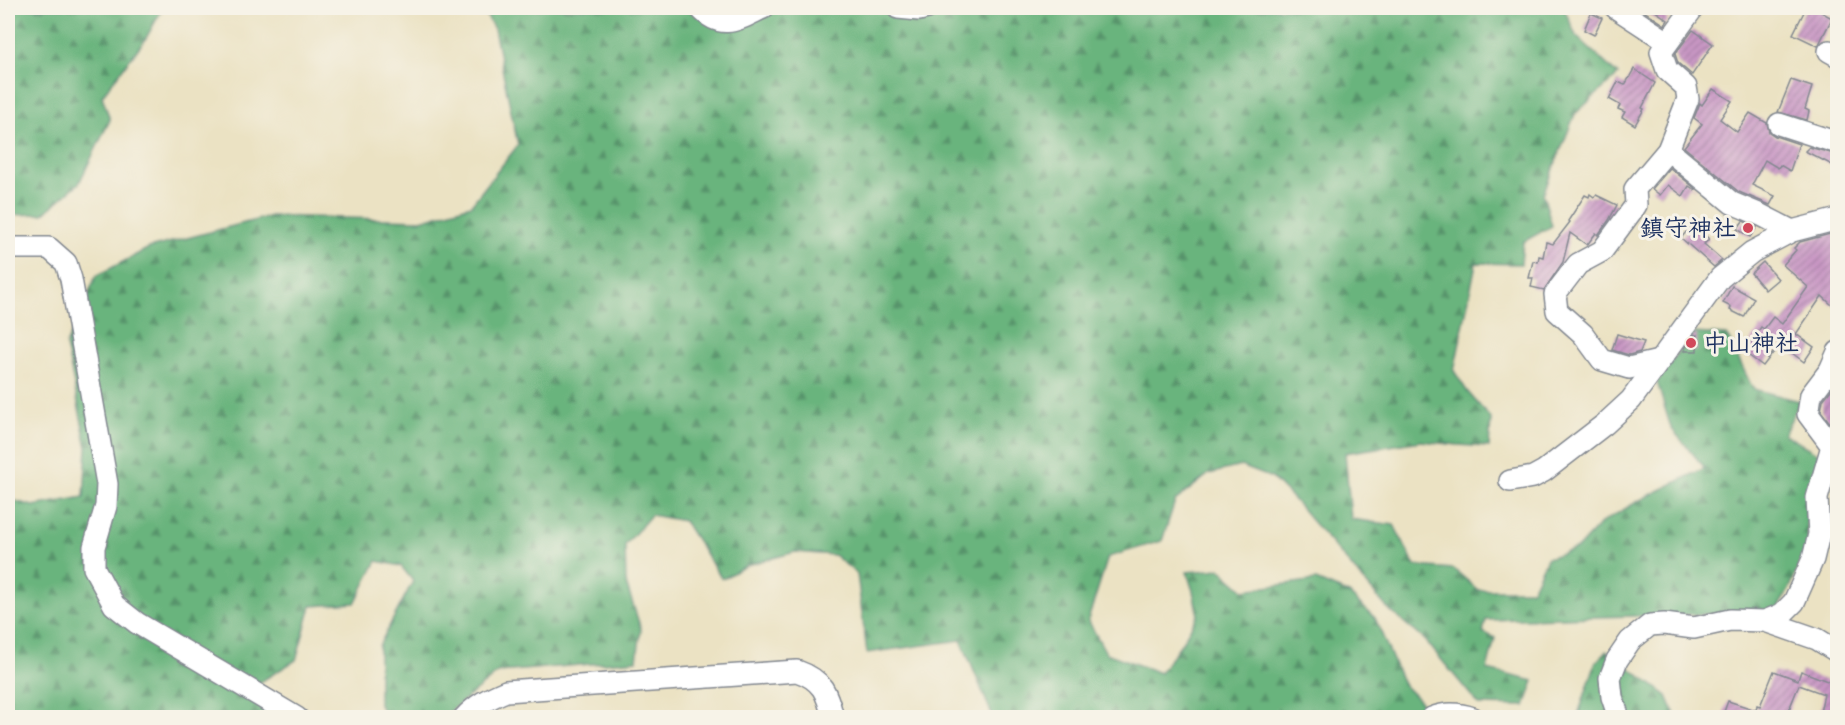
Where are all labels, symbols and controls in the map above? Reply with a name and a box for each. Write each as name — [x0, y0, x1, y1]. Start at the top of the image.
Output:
place label: 鎮守神社 — [1640, 213, 1736, 243]
marker: 鎮守神社 — [1741, 221, 1755, 235]
place label: 中山神社 — [1703, 328, 1799, 358]
marker: 中山神社 — [1684, 336, 1698, 350]

